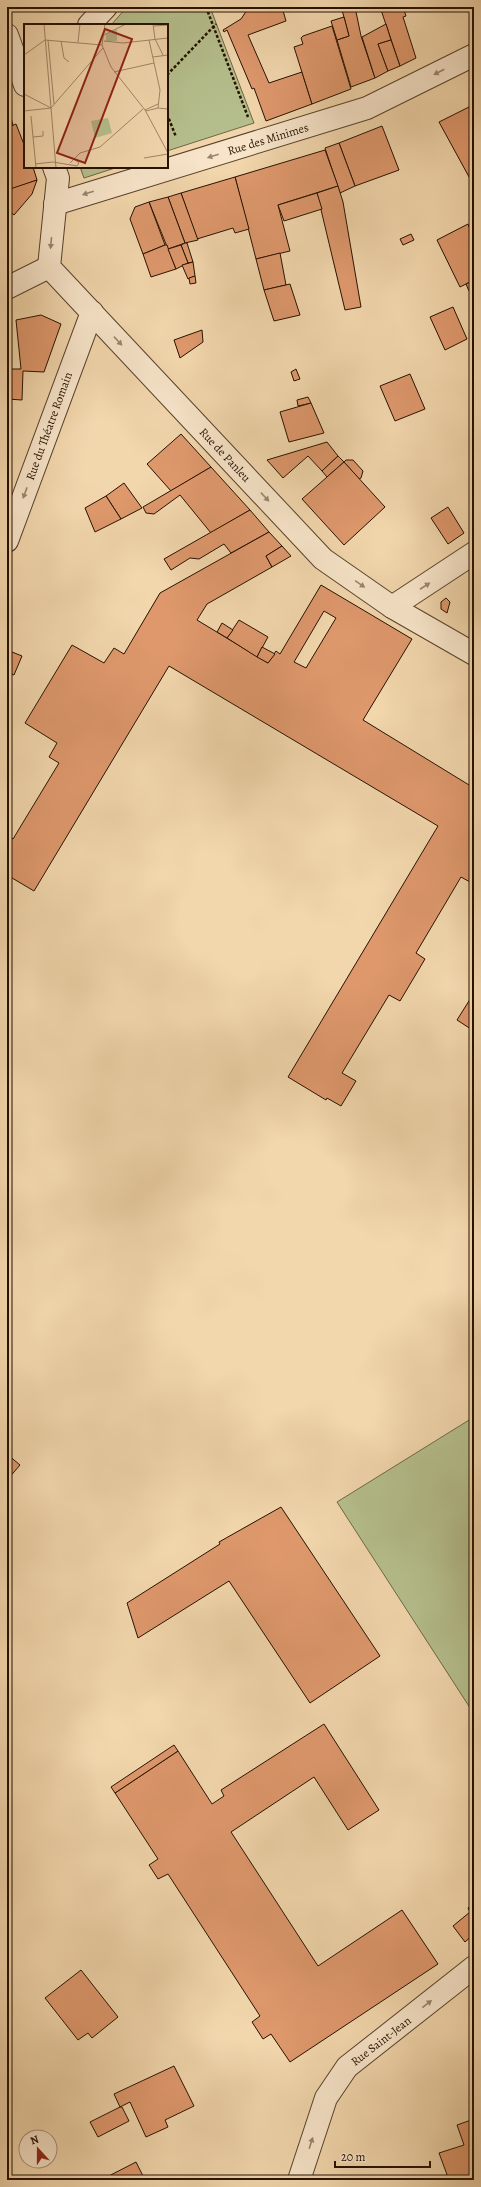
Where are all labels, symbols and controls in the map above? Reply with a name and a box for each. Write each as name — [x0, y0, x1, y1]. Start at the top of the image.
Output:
inset map — [24, 24, 168, 168]
one-way arrow — [433, 69, 445, 75]
street label: Rue des Minimes — [226, 119, 311, 159]
one-way arrow — [206, 153, 218, 159]
one-way arrow — [82, 191, 94, 197]
one-way arrow — [48, 237, 55, 249]
one-way arrow — [113, 336, 123, 346]
street label: Rue du Théatre Romain — [22, 369, 76, 482]
street label: Rue de Panleu — [196, 424, 255, 486]
one-way arrow — [21, 488, 27, 500]
one-way arrow — [260, 492, 269, 502]
one-way arrow — [354, 580, 365, 588]
one-way arrow — [419, 582, 430, 589]
one-way arrow — [421, 2000, 432, 2009]
street label: Rue Saint-Jean — [348, 2012, 415, 2069]
north arrow — [18, 2129, 58, 2169]
text: N — [28, 2132, 41, 2149]
one-way arrow — [308, 2137, 314, 2149]
scale bar — [335, 2143, 430, 2169]
text: 20 m — [341, 2149, 365, 2165]

